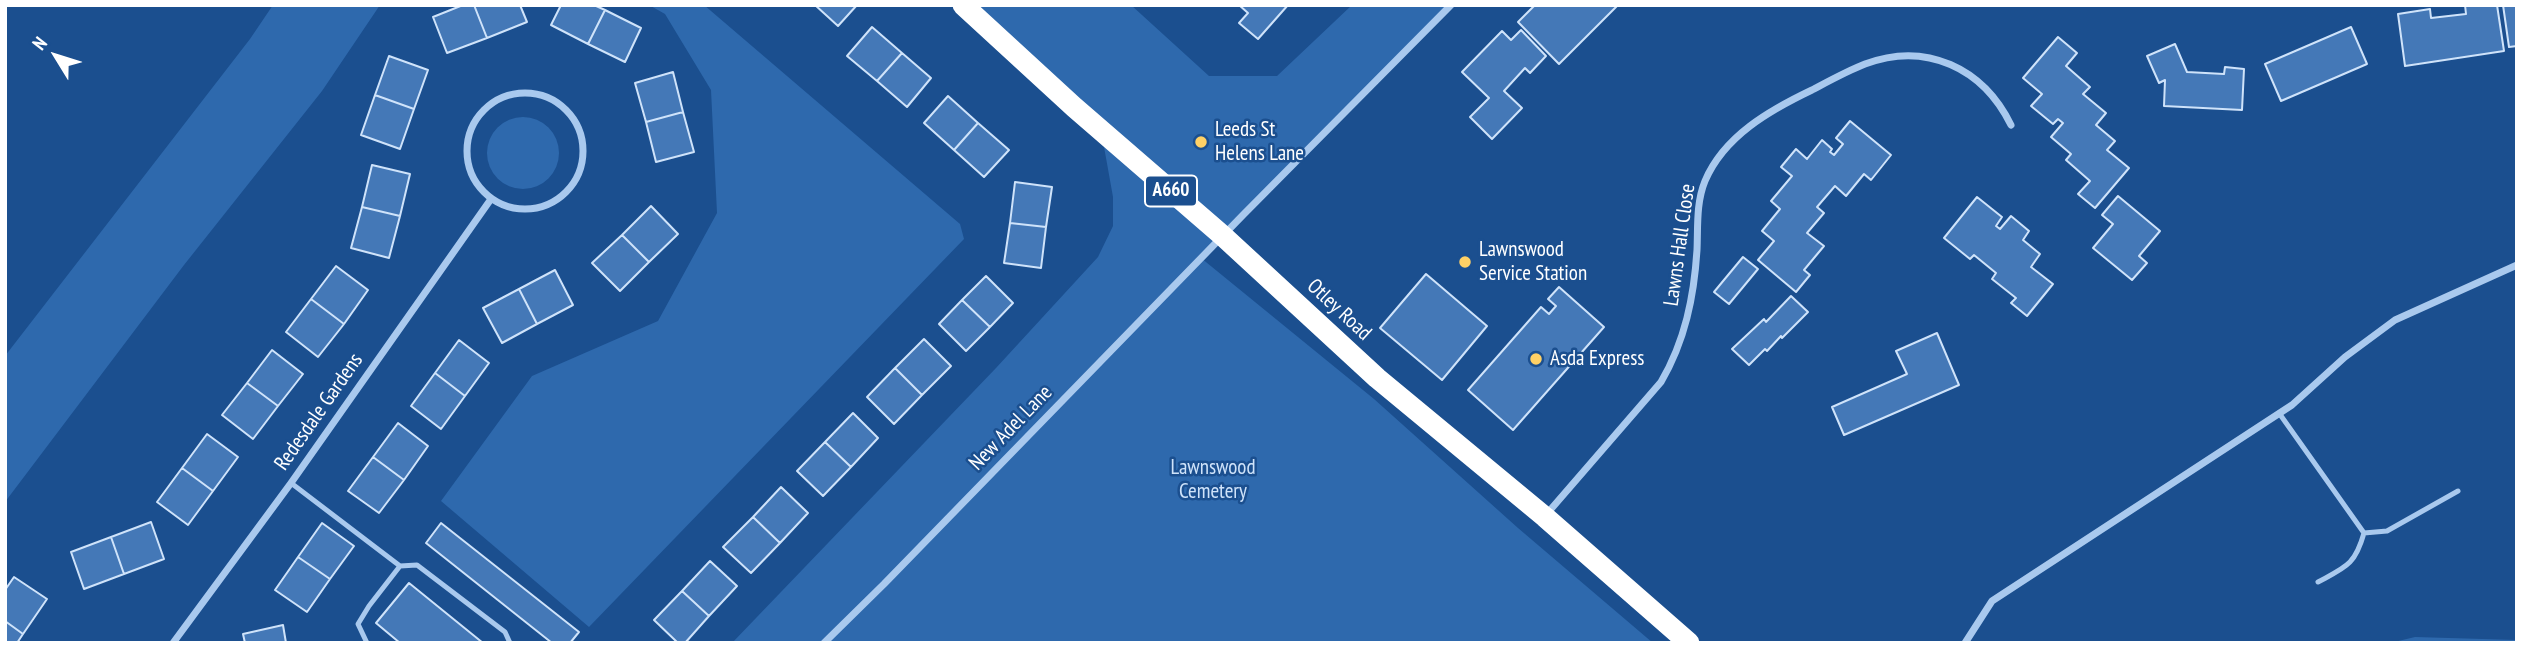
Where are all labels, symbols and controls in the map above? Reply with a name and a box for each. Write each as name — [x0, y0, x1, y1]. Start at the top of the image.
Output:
north arrow — [21, 21, 91, 91]
text: N — [27, 32, 52, 55]
place label: Leeds St Helens Lane — [1215, 117, 1304, 167]
marker: Leeds St Helens Lane — [1193, 134, 1209, 150]
road number: A660 — [1145, 176, 1197, 206]
street label: Lawns Hall Close — [1659, 182, 1701, 308]
place label: Lawnswood Service Station — [1479, 237, 1587, 287]
marker: Lawnswood Service Station — [1457, 254, 1473, 270]
street label: Otley Road — [1302, 274, 1376, 346]
place label: Asda Express — [1550, 346, 1644, 372]
street label: Redesdale Gardens — [269, 349, 369, 475]
marker: Asda Express — [1528, 351, 1544, 367]
street label: New Adel Lane — [964, 380, 1058, 476]
park label: Lawnswood Cemetery — [1171, 455, 1255, 505]

